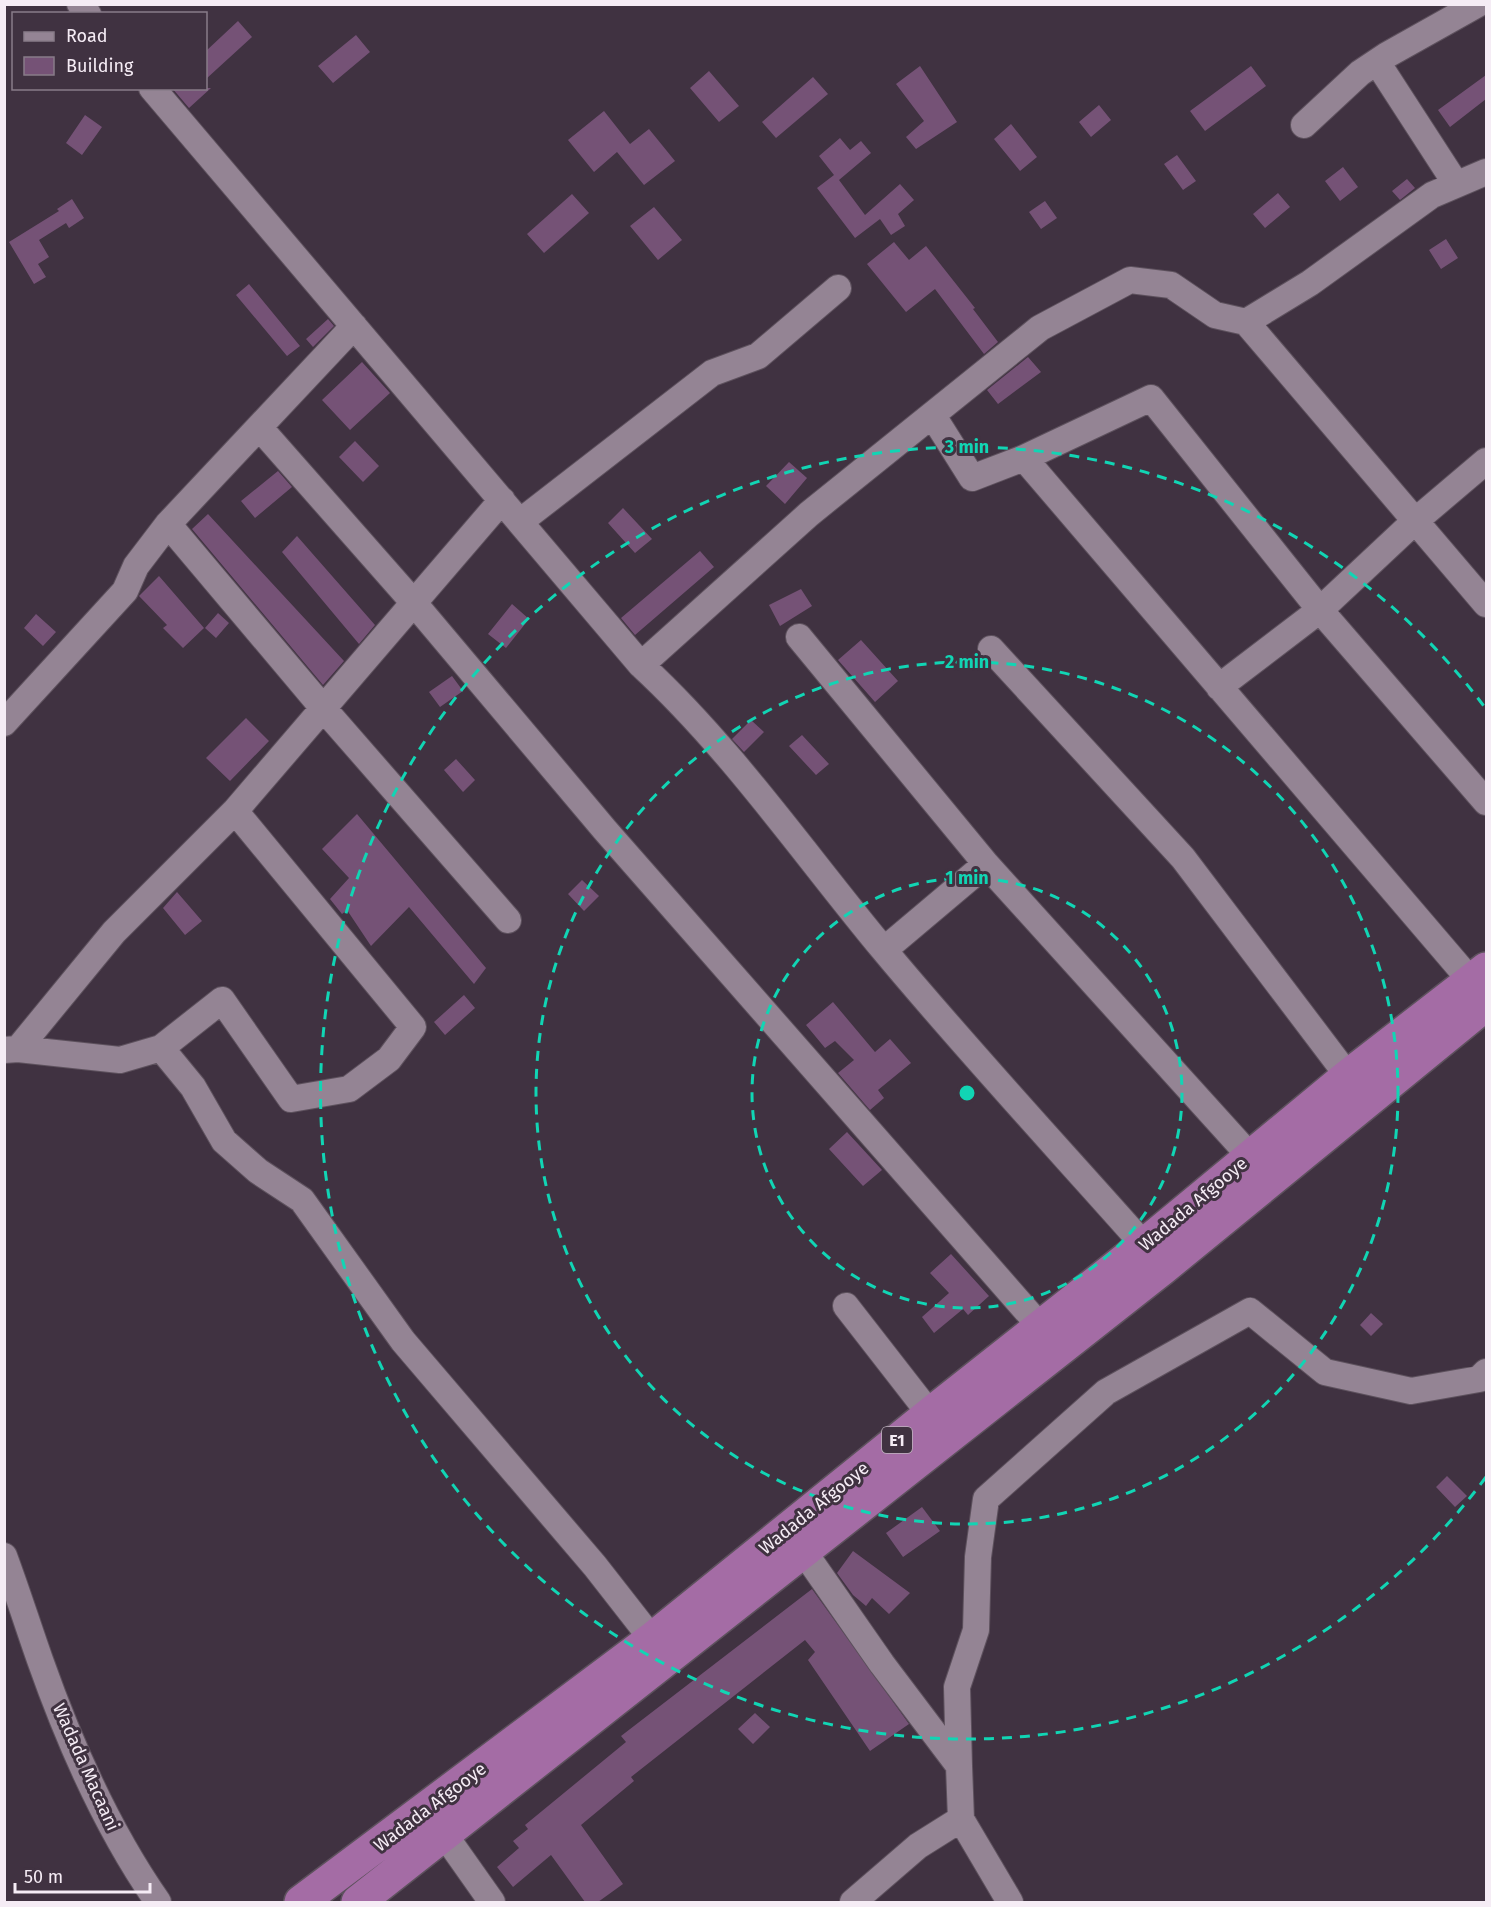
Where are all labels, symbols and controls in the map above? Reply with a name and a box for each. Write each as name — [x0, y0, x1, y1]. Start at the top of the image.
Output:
legend — [12, 12, 207, 90]
text: Road — [66, 25, 108, 47]
text: Building — [66, 55, 134, 77]
text: 3 min — [944, 436, 989, 458]
text: 2 min — [945, 651, 989, 673]
text: 1 min — [945, 867, 989, 889]
centre of rings — [957, 1083, 977, 1103]
street label: Wadada Afgooye — [1134, 1152, 1252, 1256]
road number: E1 — [882, 1427, 912, 1453]
street label: Wadada Afgooye — [755, 1457, 873, 1559]
street label: Wadada Macaani — [48, 1700, 124, 1834]
street label: Wadada Afgooye — [369, 1758, 491, 1856]
scale bar — [15, 1856, 150, 1894]
text: 50 m — [24, 1866, 63, 1888]

